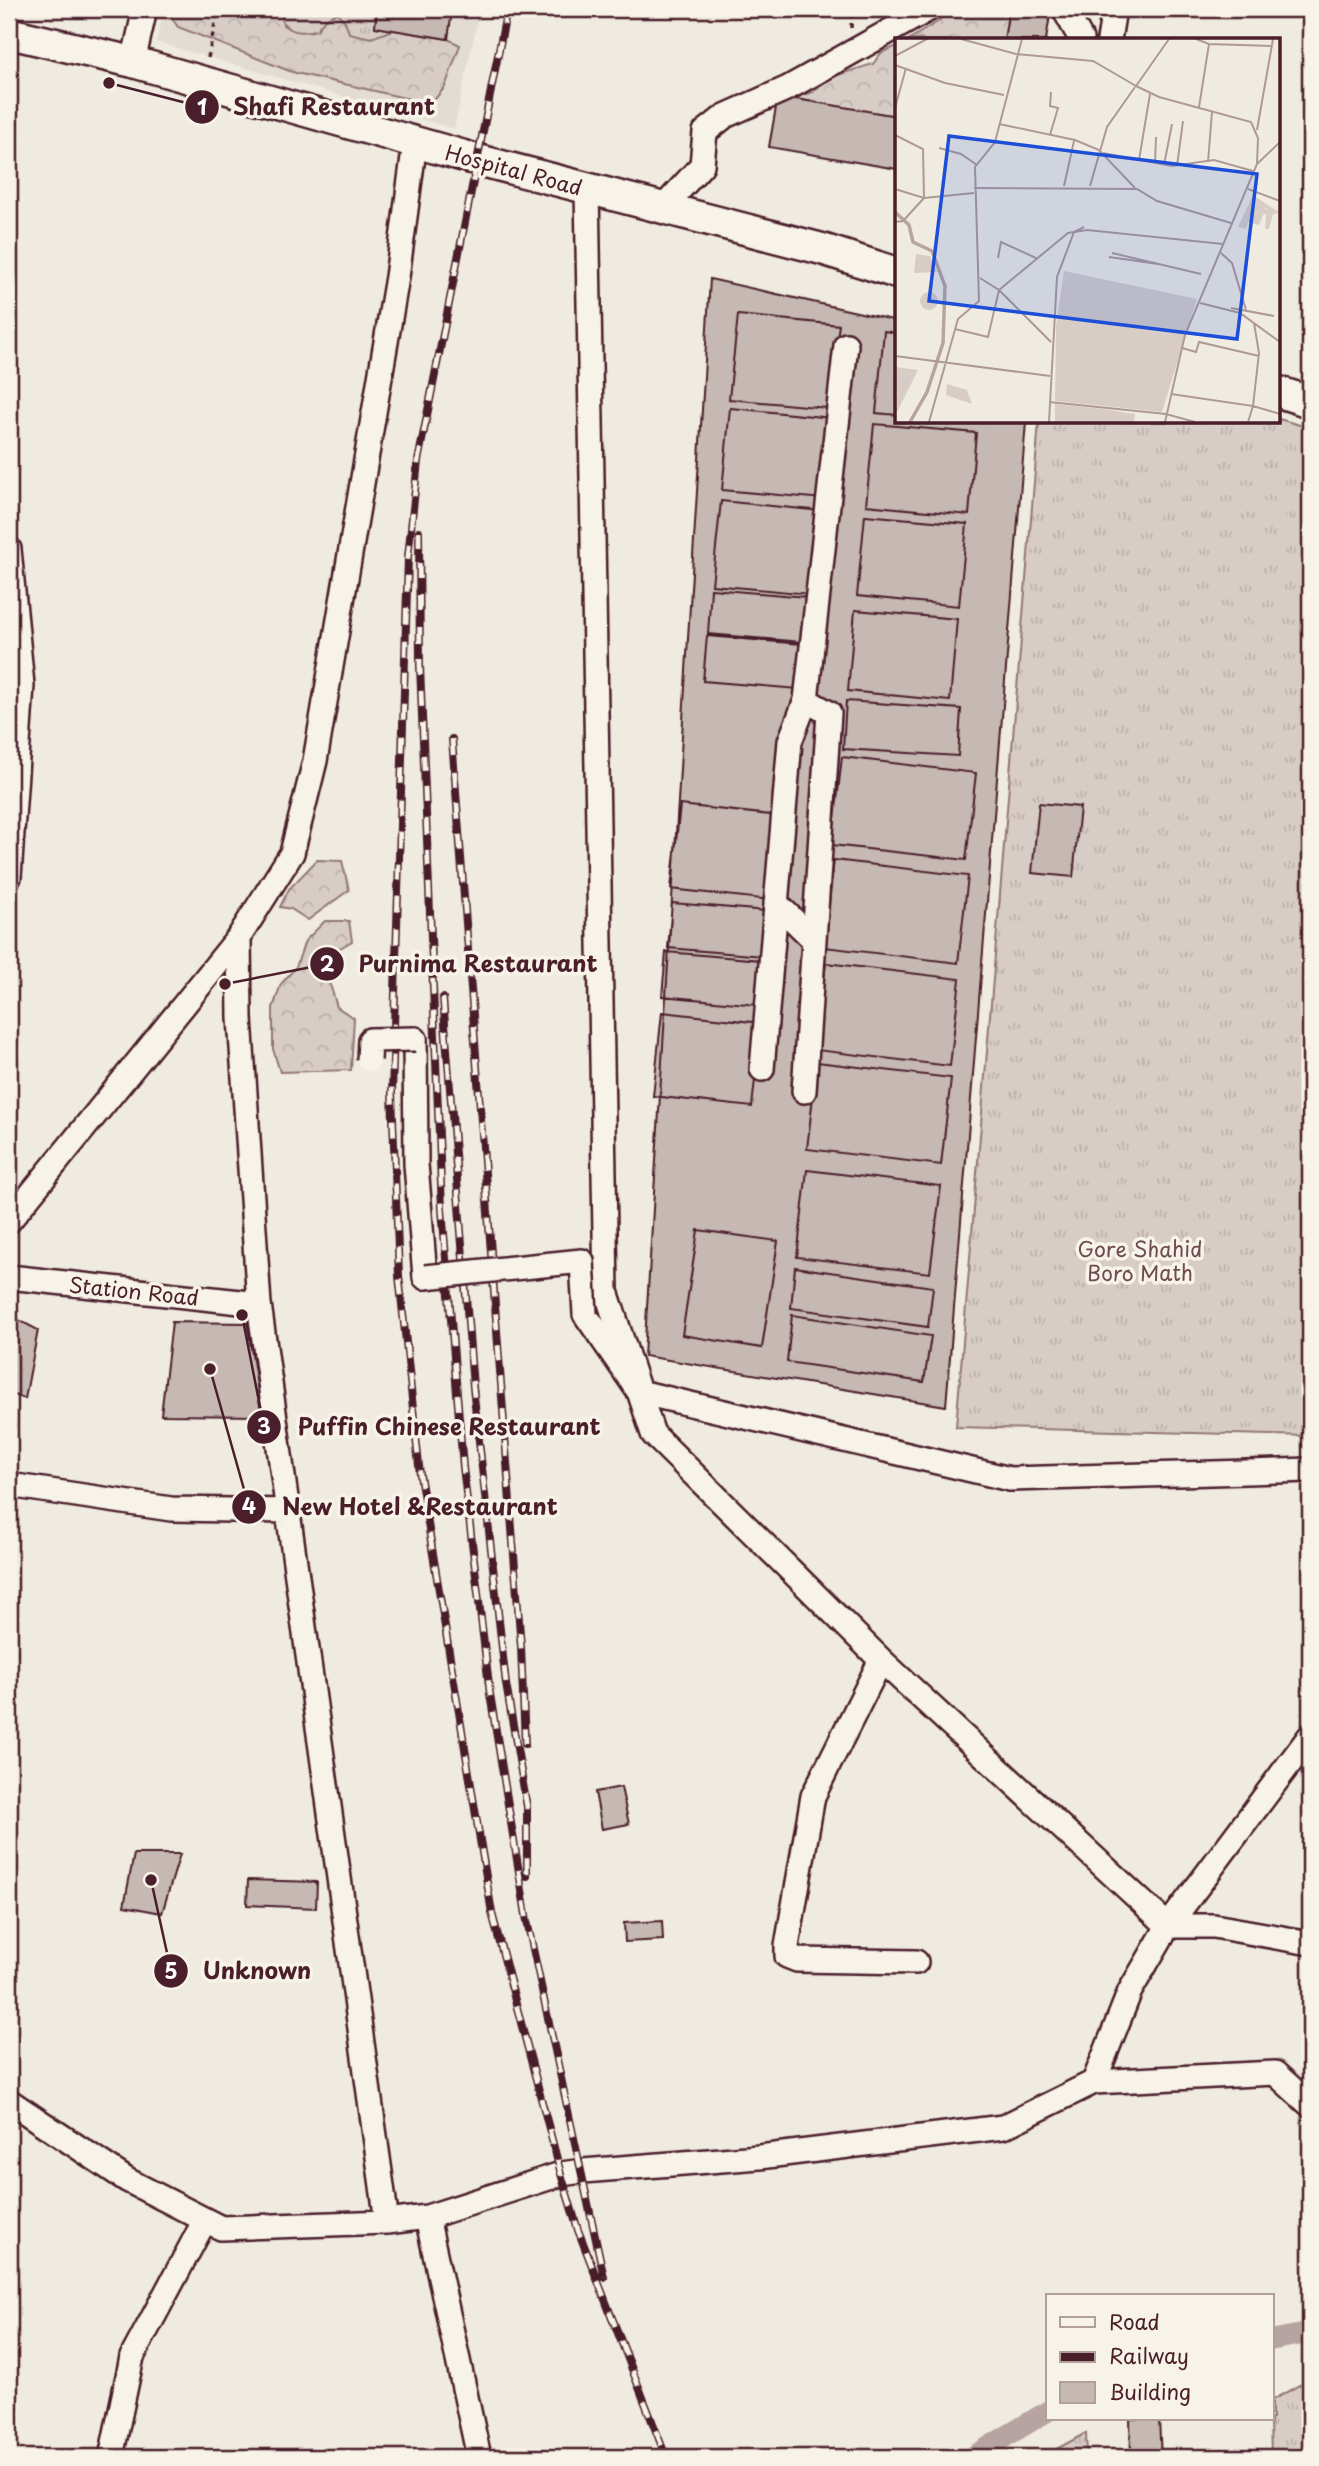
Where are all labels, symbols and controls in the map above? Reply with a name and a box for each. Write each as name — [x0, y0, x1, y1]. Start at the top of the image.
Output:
inset map — [895, 38, 1280, 424]
callout: Shafi Restaurant — [184, 85, 449, 129]
text: Shafi Restaurant — [233, 88, 435, 123]
text: 1 — [197, 90, 207, 122]
street label: Hospital Road — [442, 135, 586, 203]
callout: Purnima Restaurant — [309, 942, 611, 986]
text: Purnima Restaurant — [358, 945, 598, 980]
text: 2 — [320, 947, 335, 979]
park label: Gore Shahid Boro Math — [1078, 1232, 1202, 1288]
street label: Station Road — [67, 1267, 201, 1313]
callout: Puffin Chinese Restaurant — [247, 1405, 616, 1449]
text: Puffin Chinese Restaurant — [297, 1408, 601, 1443]
text: 3 — [257, 1409, 271, 1441]
callout: New Hotel &Restaurant — [232, 1485, 573, 1529]
text: New Hotel &Restaurant — [282, 1488, 558, 1523]
text: 4 — [242, 1489, 256, 1521]
callout: Unknown — [154, 1949, 325, 1993]
text: Unknown — [203, 1952, 311, 1987]
text: 5 — [164, 1954, 178, 1986]
legend — [1046, 2294, 1274, 2420]
text: Road — [1109, 2305, 1160, 2337]
text: Railway — [1109, 2339, 1189, 2371]
text: Building — [1109, 2375, 1191, 2407]

